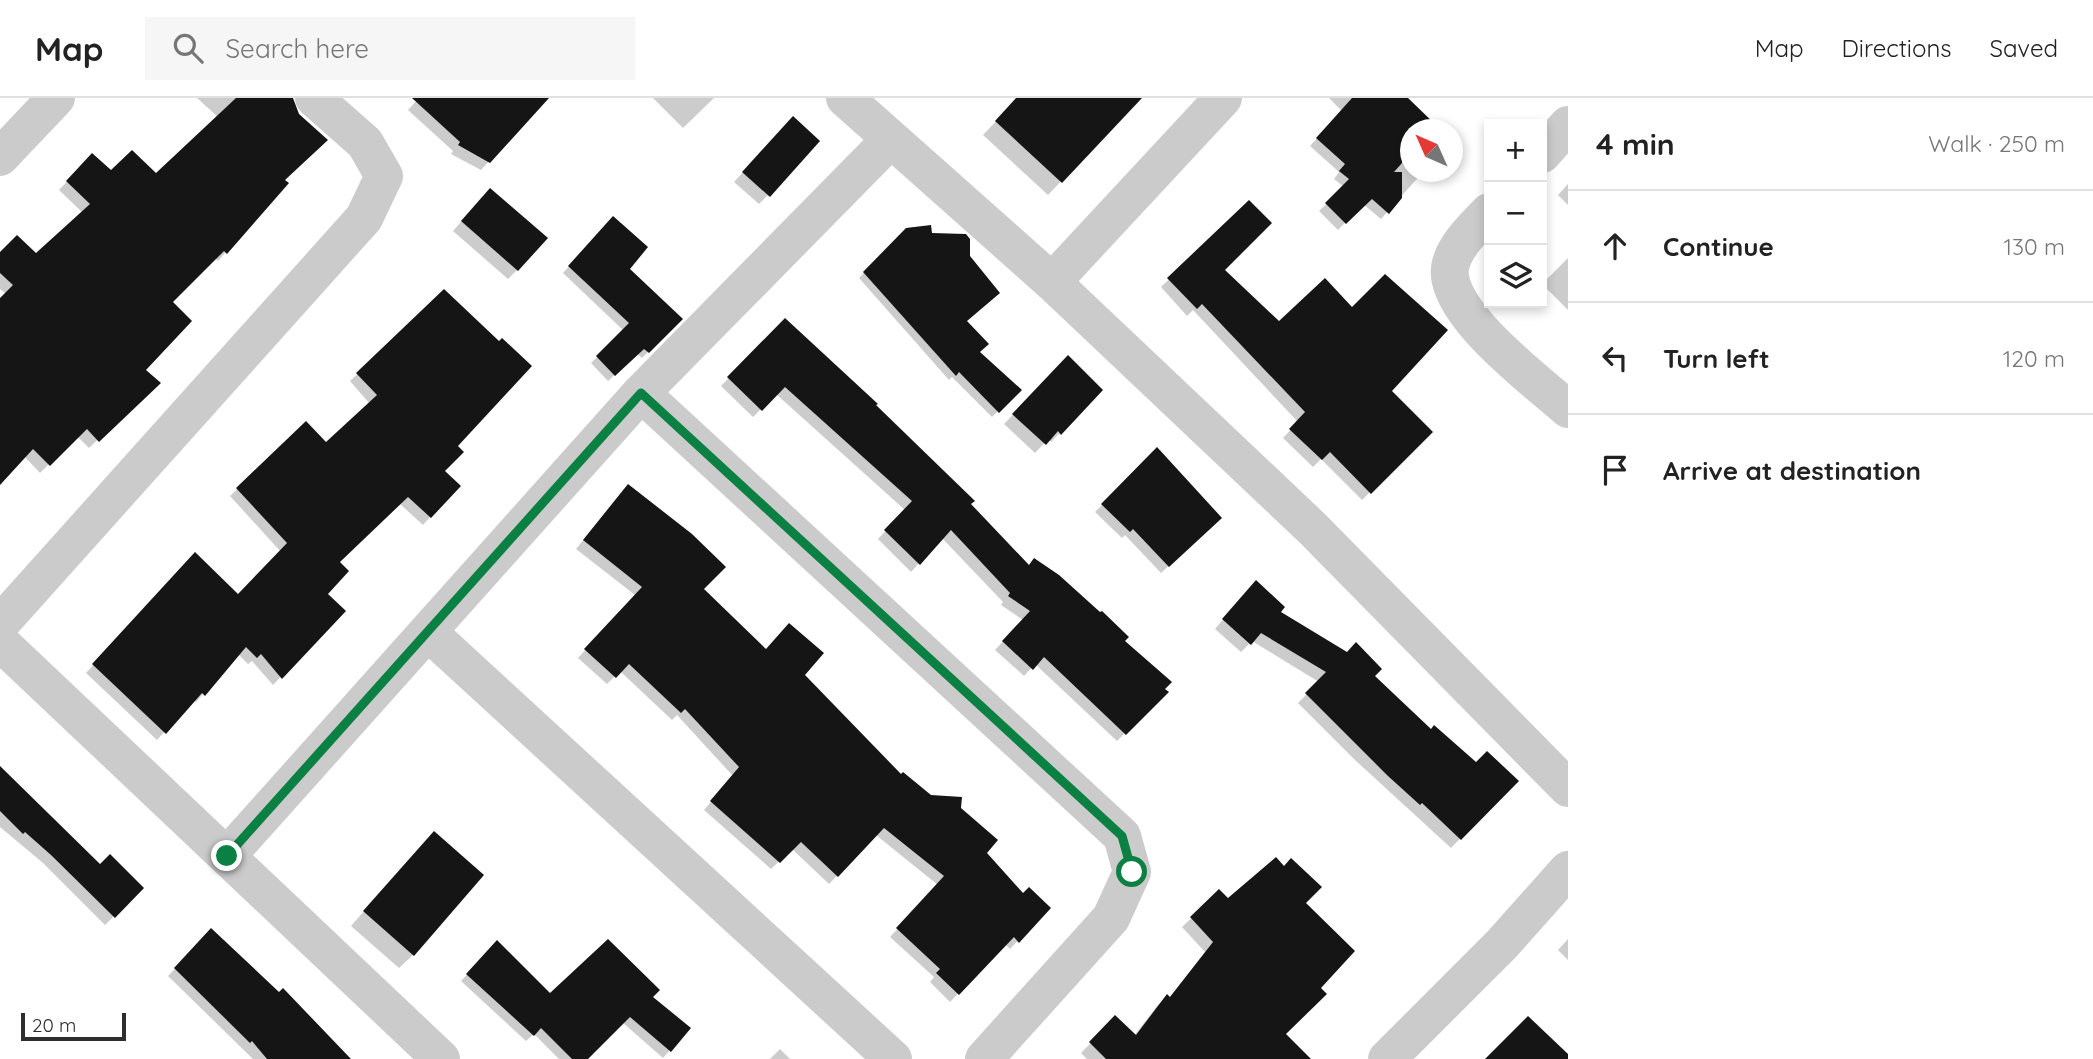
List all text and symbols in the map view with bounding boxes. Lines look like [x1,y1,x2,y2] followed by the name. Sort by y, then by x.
[145,17,635,80] search box
[35,28,103,69] text: Map
[169,29,207,67] icon: search
[225,32,369,65] text: Search here
[1755,33,1804,63] text: Map
[1842,33,1952,63] text: Directions
[1990,33,2058,63] text: Saved
[1400,119,1463,182] north arrow
[1484,119,1547,308] map controls
[1484,119,1547,182] button: +
[1596,125,1675,163] text: 4 min
[1928,129,2065,158] text: Walk · 250 m
[1484,182,1547,245] button: −
[1596,227,1634,265] icon: ahead
[1663,230,1774,263] text: Continue
[2003,232,2065,261] text: 130 m
[1484,245,1547,308] button: layers
[1596,339,1634,377] icon: left
[1663,342,1770,375] text: Turn left
[2003,344,2065,373] text: 120 m
[1596,451,1634,489] icon: arrive
[1663,454,1921,487] text: Arrive at destination
[211,840,242,871] route end
[1116,856,1147,887] route start
[21,1010,126,1042] scale bar
[32,1013,76,1037] text: 20 m

